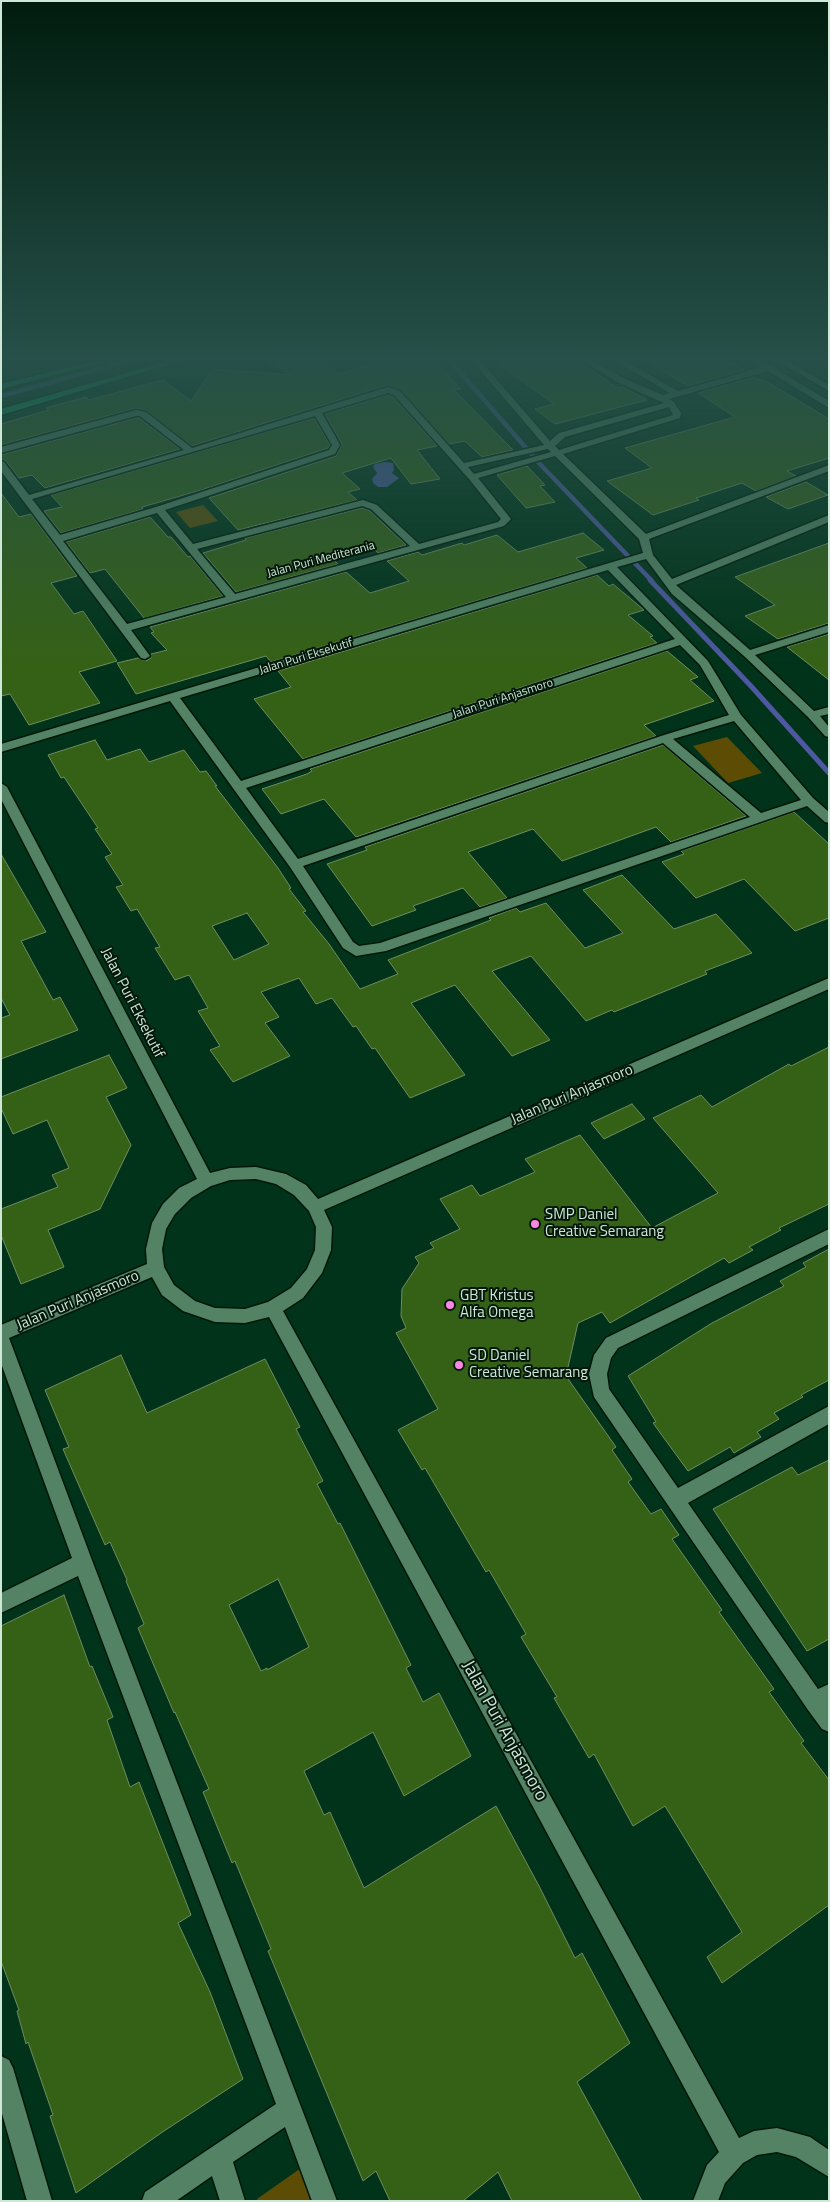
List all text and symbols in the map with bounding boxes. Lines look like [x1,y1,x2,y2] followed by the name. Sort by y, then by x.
[266,539,376,581] street label: Jalan Puri Mediterania
[257,636,355,678] street label: Jalan Puri Eksekutif
[451,676,555,722] street label: Jalan Puri Anjasmoro
[96,945,168,1061] street label: Jalan Puri Eksekutif
[508,1061,636,1129] street label: Jalan Puri Anjasmoro
[545,1206,664,1241] place label: SMP Daniel Creative Semarang
[529,1218,541,1230] marker: SMP Daniel Creative Semarang
[14,1267,142,1335] street label: Jalan Puri Anjasmoro
[460,1287,534,1322] place label: GBT Kristus Alfa Omega
[444,1299,456,1311] marker: GBT Kristus Alfa Omega
[469,1347,588,1382] place label: SD Daniel Creative Semarang
[453,1359,465,1371] marker: SD Daniel Creative Semarang
[456,1657,552,1805] street label: Jalan Puri Anjasmoro

